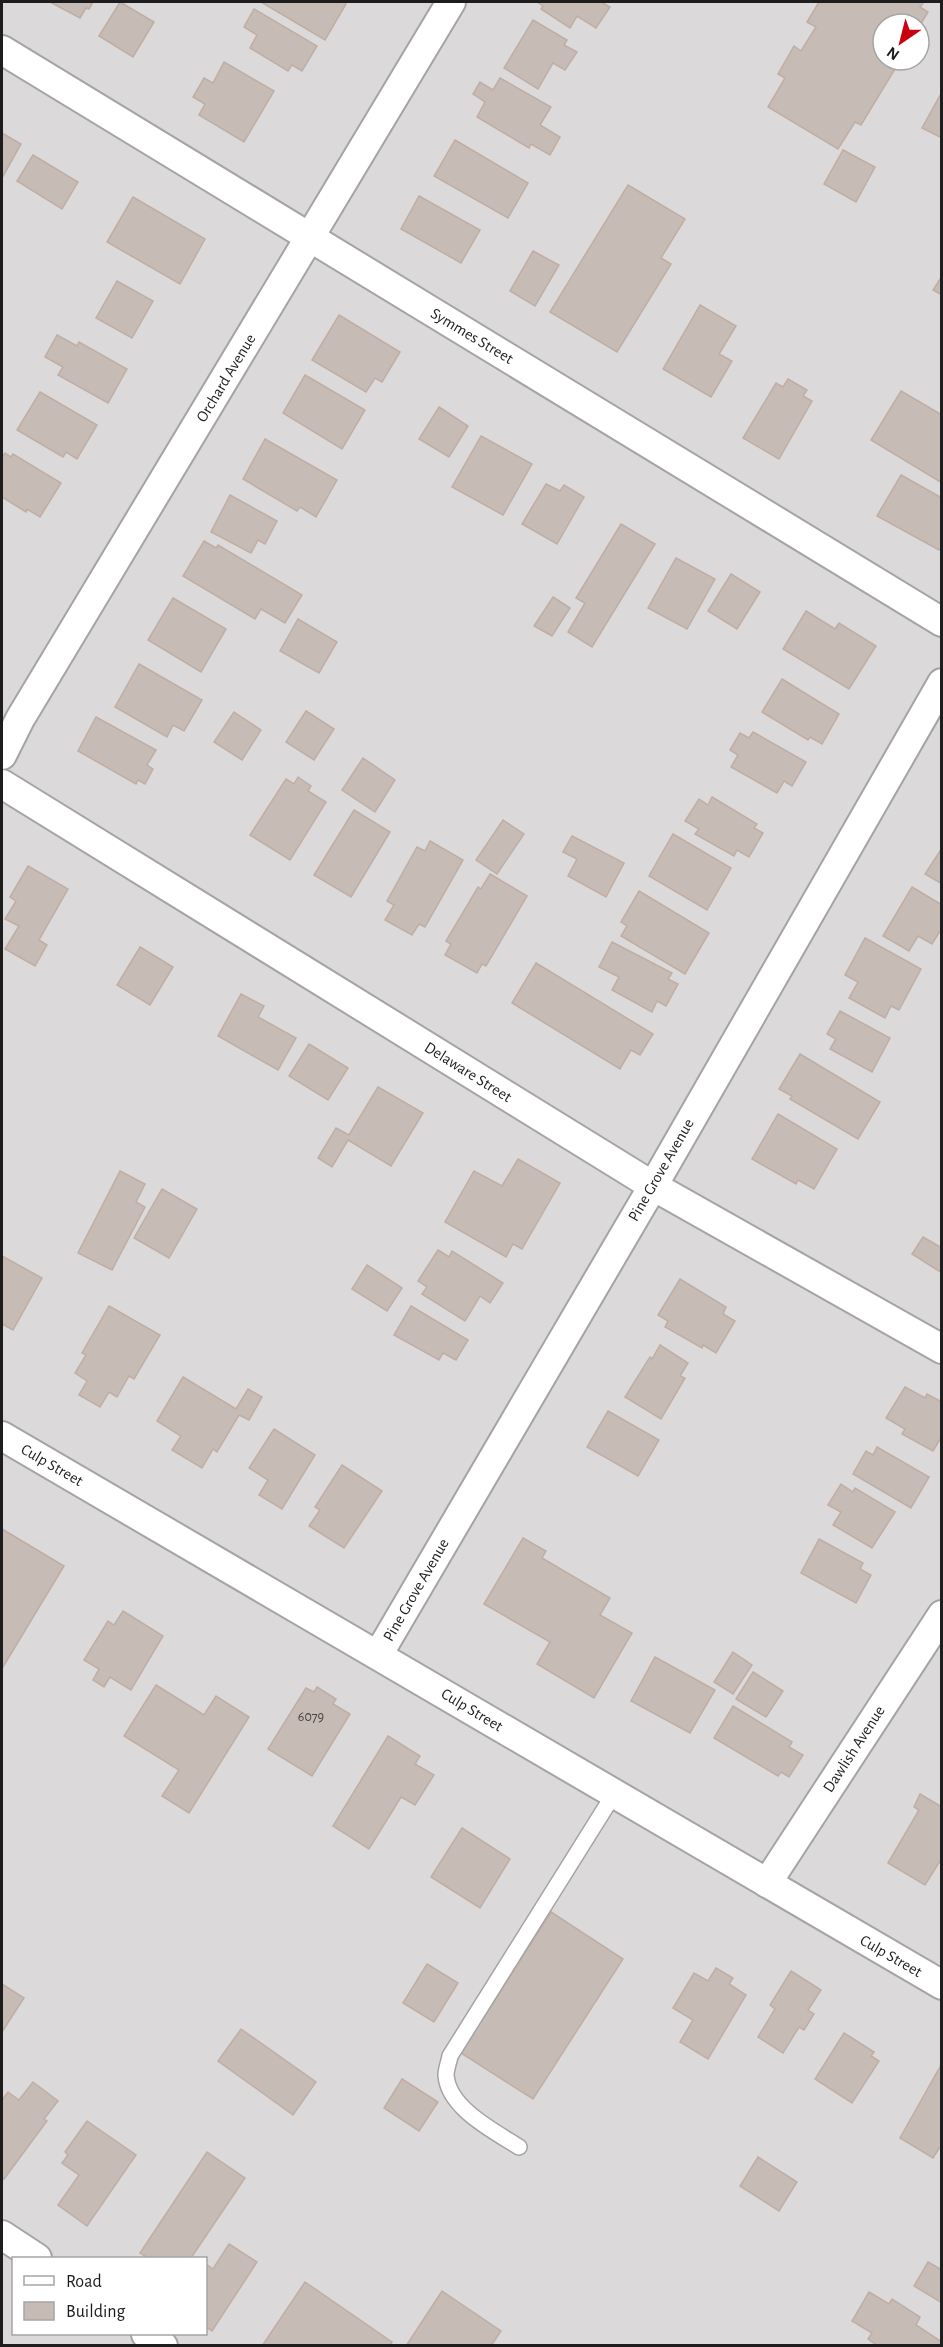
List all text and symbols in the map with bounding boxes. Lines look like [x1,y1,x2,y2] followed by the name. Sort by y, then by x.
[871,12,931,72] north arrow
[884,44,902,63] text: N
[427,305,516,368] street label: Symmes Street
[193,331,259,425] street label: Orchard Avenue
[422,1039,514,1105] street label: Delaware Street
[625,1116,697,1224] street label: Pine Grove Avenue
[18,1441,86,1489] street label: Culp Street
[380,1536,452,1644] street label: Pine Grove Avenue
[438,1685,506,1735] street label: Culp Street
[820,1703,888,1795] street label: Dawlish Avenue
[298,1710,324,1724] house number: 6079
[857,1932,925,1980] street label: Culp Street
[12,2257,207,2335] legend
[66,2273,102,2291] text: Road
[66,2303,126,2321] text: Building

